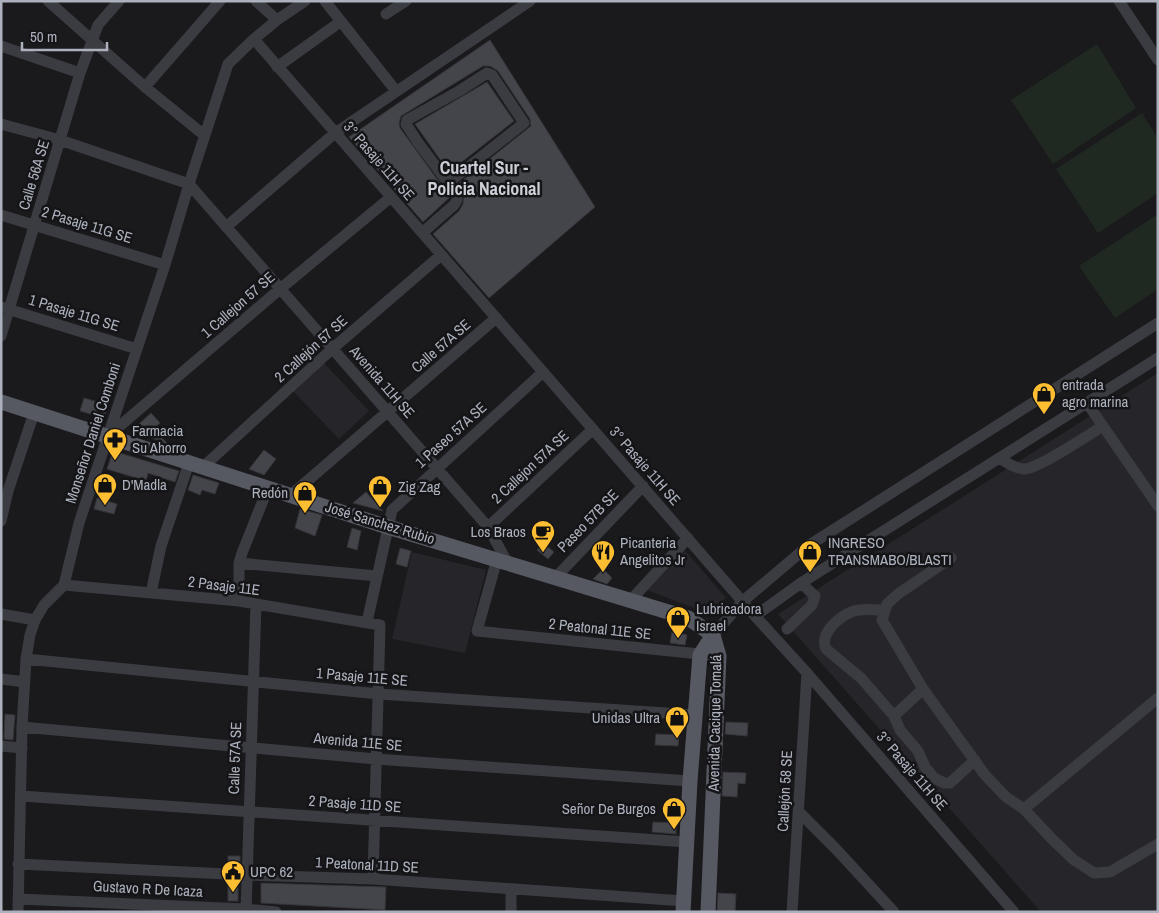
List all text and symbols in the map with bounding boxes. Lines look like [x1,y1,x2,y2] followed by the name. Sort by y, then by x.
[22,20,108,52] scale bar
[30,26,57,47] text: 50 m
[339,117,420,205] street label: 3° Pasaje 11H SE
[13,137,54,213] street label: Calle 56A SE
[427,155,541,201] district label: Cuartel Sur - Policia Nacional
[39,201,135,248] street label: 2 Pasaje 11G SE
[196,267,279,343] street label: 1 Callejon 57 SE
[26,289,122,336] street label: 1 Pasaje 11G SE
[270,310,352,387] street label: 2 Callejón 57 SE
[406,314,475,377] street label: Calle 57A SE
[344,340,420,422] street label: Avenida 11H SE
[60,360,125,506] street label: Monseñor Daniel Comboni
[1062,374,1128,412] place label: entrada agro marina
[1031,381,1057,415] shop icon: entrada agro marina
[410,397,491,472] street label: 1 Paseo 57A SE
[132,420,187,458] place label: Farmacia Su Ahorro
[605,422,686,510] street label: 3° Pasaje 11H SE
[486,425,573,508] street label: 2 Callejon 57A SE
[102,427,128,461] pharmacy icon: Farmacia Su Ahorro
[92,472,118,506] shop icon: D'Madla
[122,474,167,495] place label: D'Madla
[367,474,393,508] shop icon: Zig Zag
[398,476,441,497] place label: Zig Zag
[292,480,318,514] shop icon: Redón
[252,482,288,503] place label: Redón
[552,485,623,557] street label: Paseo 57B SE
[323,496,438,549] street label: José Sanchez Rubio
[530,519,556,553] cafe icon: Los Braos
[471,521,526,542] place label: Los Braos
[619,532,685,570] place label: Picanteria Angelitos Jr
[828,532,952,570] place label: INGRESO TRANSMABO/BLASTI
[590,539,616,573] restaurant icon: Picanteria Angelitos Jr
[797,539,823,573] shop icon: INGRESO TRANSMABO/BLASTI
[187,571,261,600] street label: 2 Pasaje 11E
[696,598,762,636] place label: Lubricadora Israel
[665,605,691,639] shop icon: Lubricadora Israel
[548,613,652,644] street label: 2 Peatonal 11E SE
[703,654,726,793] street label: Avenida Cacique Tomalá
[315,662,409,691] street label: 1 Pasaje 11E SE
[664,705,690,739] shop icon: Unidas Ultra
[592,707,660,728] place label: Unidas Ultra
[223,721,246,795] street label: Calle 57A SE
[312,727,403,756] street label: Avenida 11E SE
[872,727,953,815] street label: 3° Pasaje 11H SE
[772,750,797,832] street label: Callejón 58 SE
[308,790,402,817] street label: 2 Pasaje 11D SE
[661,796,687,830] shop icon: Señor De Burgos
[562,798,656,819] place label: Señor De Burgos
[315,851,419,878] street label: 1 Peatonal 11D SE
[220,859,246,893] public building icon: UPC 62
[250,861,293,882] place label: UPC 62
[93,875,204,902] street label: Gustavo R De Icaza

